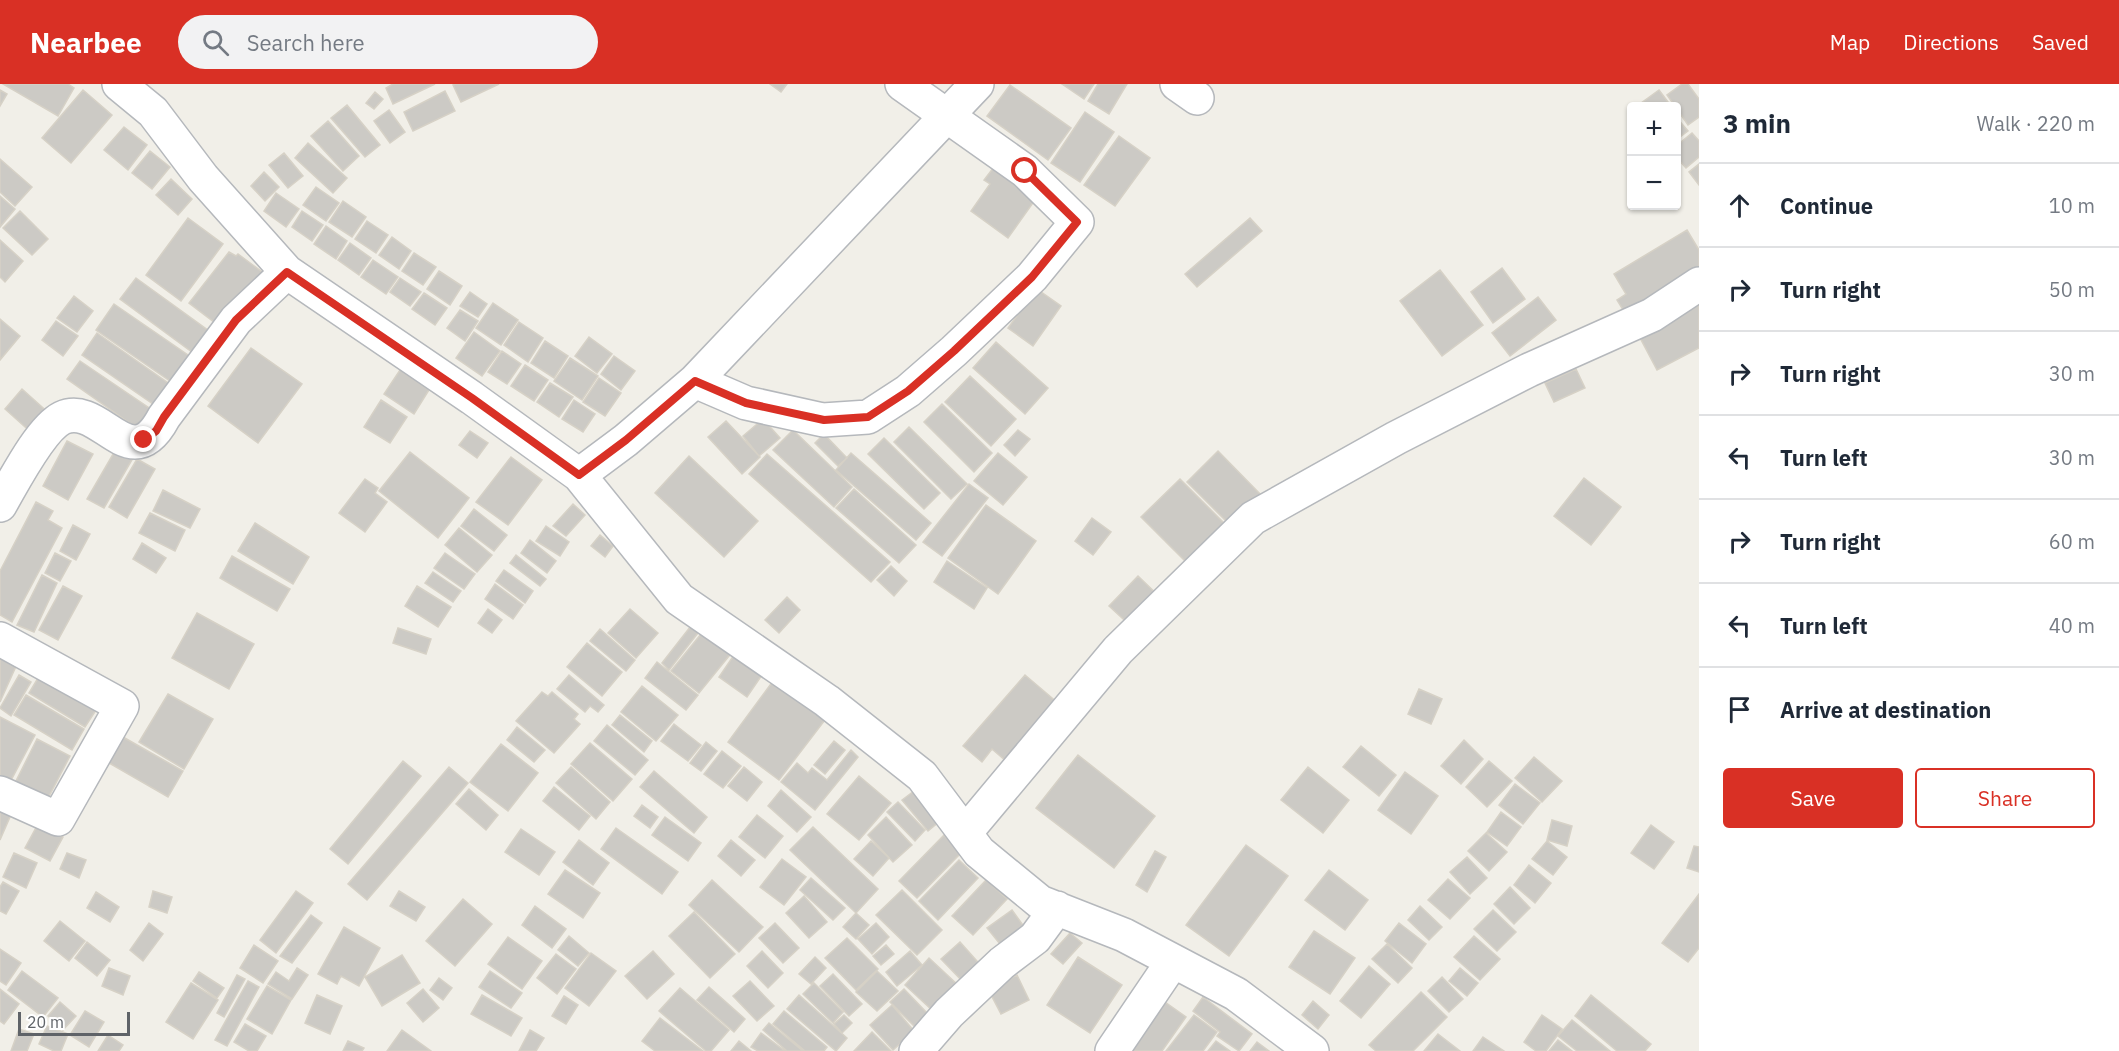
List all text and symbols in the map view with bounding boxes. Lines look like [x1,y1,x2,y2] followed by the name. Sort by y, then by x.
[178,15,598,69] search box
[30,24,142,61] text: Nearbee
[199,26,232,59] icon: search
[247,28,365,57] text: Search here
[1830,28,1870,56] text: Map
[1903,28,1999,56] text: Directions
[2032,28,2089,56] text: Saved
[1627,102,1681,210] map controls
[1627,102,1681,156] button: +
[1723,106,1791,140] text: 3 min
[1977,110,2095,137] text: Walk · 220 m
[1627,156,1681,210] button: −
[1011,157,1037,183] route start
[1723,189,1756,222] icon: ahead
[1780,191,1873,220] text: Continue
[2049,192,2095,219] text: 10 m
[1723,273,1756,306] icon: right
[1780,275,1881,304] text: Turn right
[2049,276,2095,303] text: 50 m
[1723,357,1756,390] icon: right
[1780,359,1881,388] text: Turn right
[2049,360,2095,387] text: 30 m
[130,426,156,452] route end
[1723,441,1756,474] icon: left
[1780,443,1868,472] text: Turn left
[2049,444,2095,471] text: 30 m
[1723,525,1756,558] icon: right
[1780,527,1881,556] text: Turn right
[2049,528,2095,555] text: 60 m
[1723,609,1756,642] icon: left
[1780,611,1868,640] text: Turn left
[2049,612,2095,639] text: 40 m
[1723,693,1756,726] icon: arrive
[1780,695,1991,724] text: Arrive at destination
[1723,768,1903,828] button: Save
[1915,768,2095,828] button: Share
[18,1009,130,1036] scale bar
[27,1012,64,1032] text: 20 m

